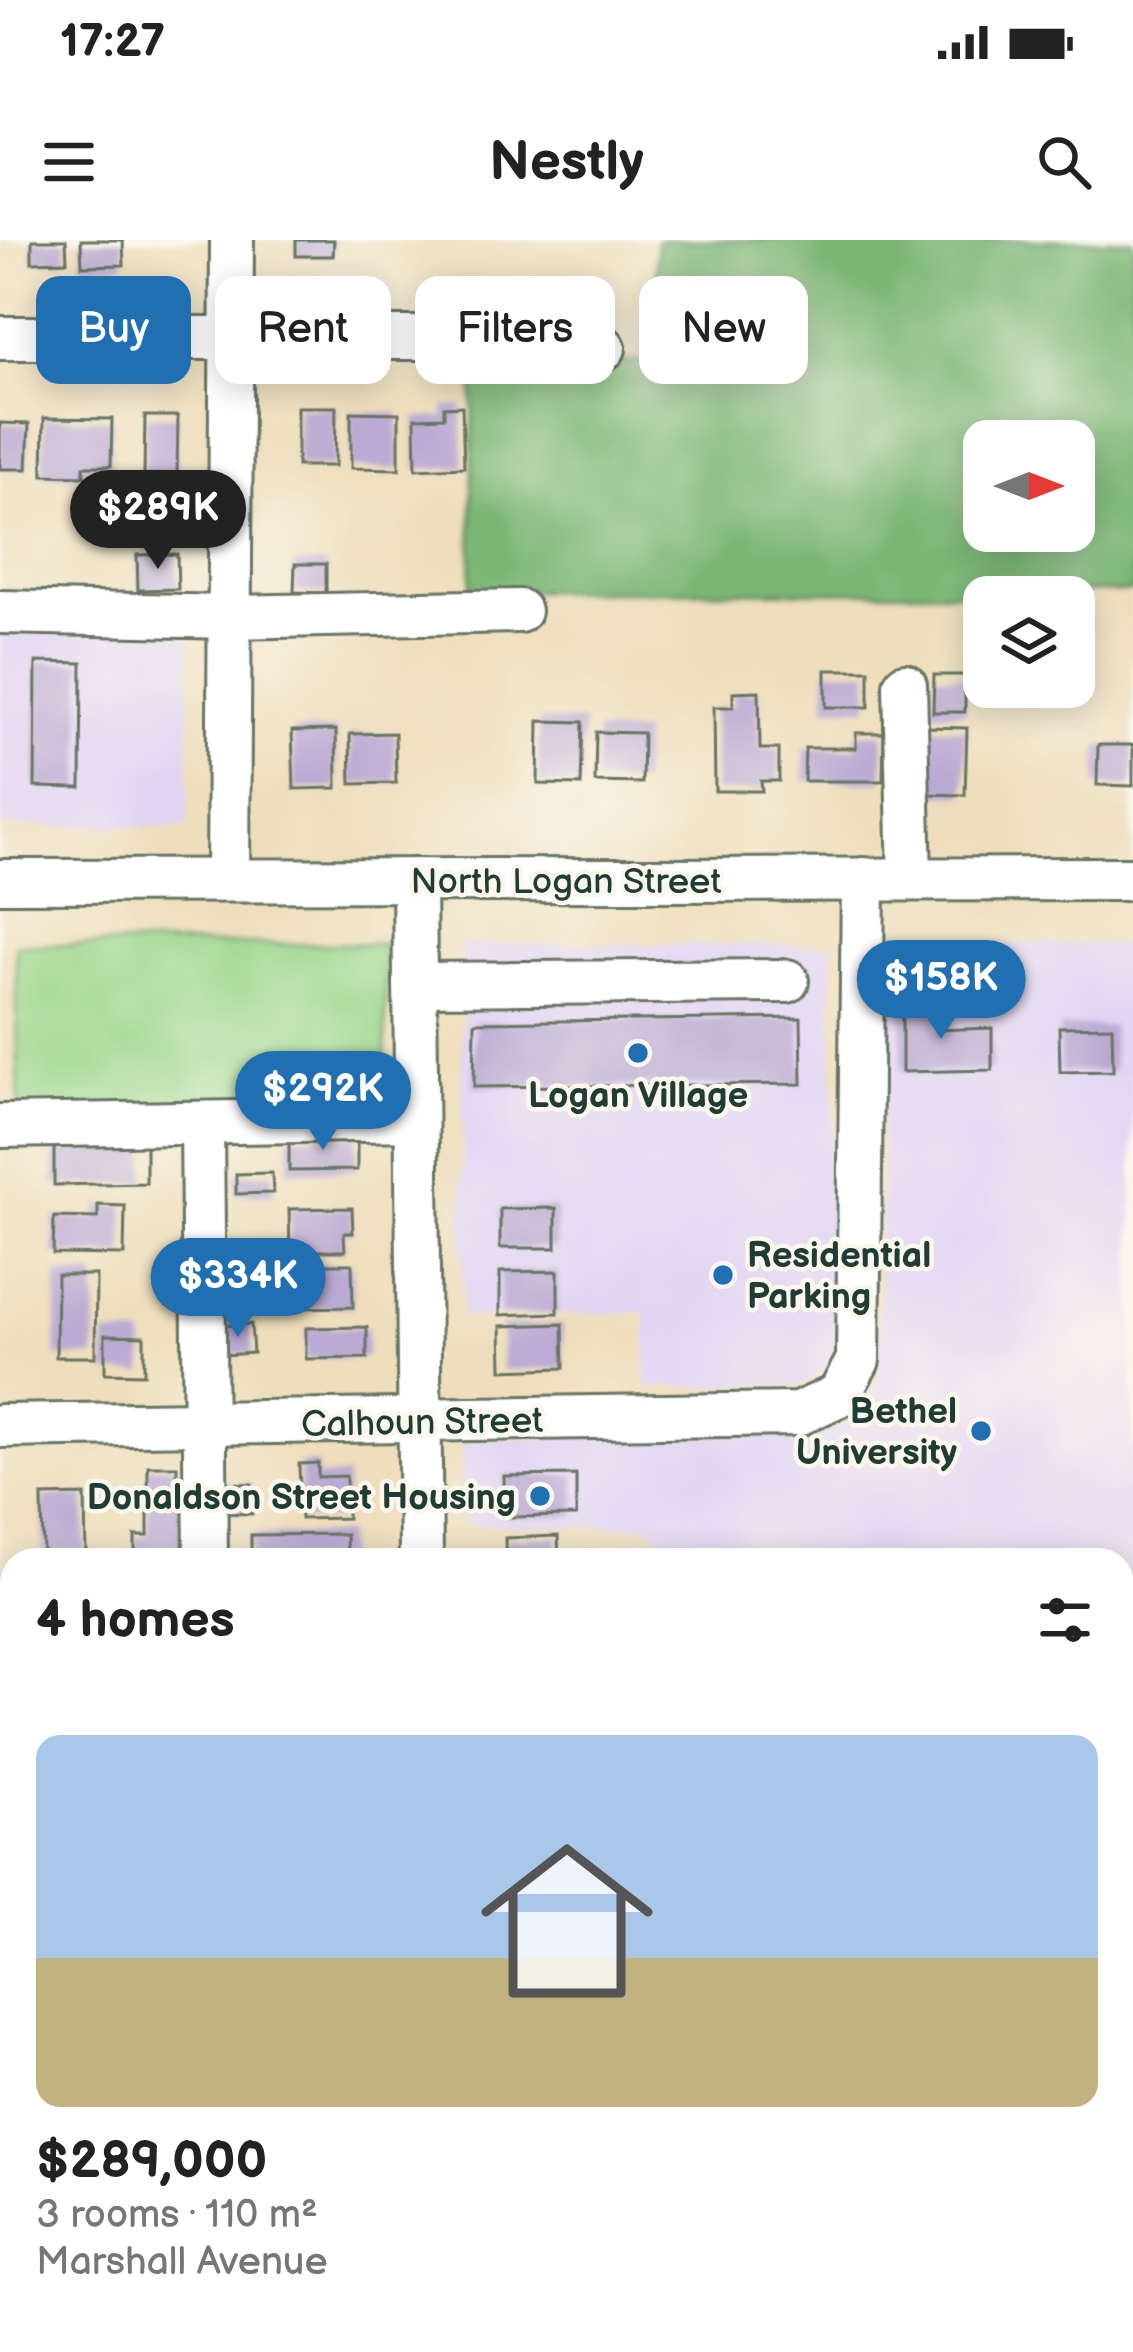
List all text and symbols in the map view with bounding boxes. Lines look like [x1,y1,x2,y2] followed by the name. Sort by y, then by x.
[60,15,165,70] text: 17:27
[36,129,102,195] icon: menu
[1031,129,1097,195] icon: search
[489,130,644,195] text: Nestly
[36,276,191,384] chip: Buy
[215,276,391,384] chip: Rent
[415,276,615,384] chip: Filters
[639,276,808,384] chip: New
[963,420,1095,552] north arrow
[963,420,1095,708] map controls
[74,470,242,572] pin: $289K
[97,485,219,532] text: $289K
[963,576,1095,708] button: layers
[410,861,722,904] street label: North Logan Street
[857,940,1025,1042] pin: $158K
[884,955,998,1002] text: $158K
[625,1040,651,1066] marker: Logan Village
[239,1051,407,1153] pin: $292K
[262,1066,384,1113] text: $292K
[528,1075,748,1118] place label: Logan Village
[747,1235,931,1319] place label: Residential Parking
[154,1238,322,1340] pin: $334K
[178,1253,298,1300] text: $334K
[710,1262,736,1288] marker: Residential Parking
[796,1391,957,1475] place label: Bethel University
[301,1400,544,1447] street label: Calhoun Street
[968,1418,994,1444] marker: Bethel University
[87,1477,516,1520] place label: Donaldson Street Housing
[527,1483,553,1509] marker: Donaldson Street Housing
[1032,1587,1098,1653] icon: filters
[36,1590,235,1651] text: 4 homes
[459,1813,675,2029] icon: home
[36,2131,267,2192] text: $289,000
[36,2192,318,2239] text: 3 rooms · 110 m²
[36,2239,328,2286] text: Marshall Avenue

